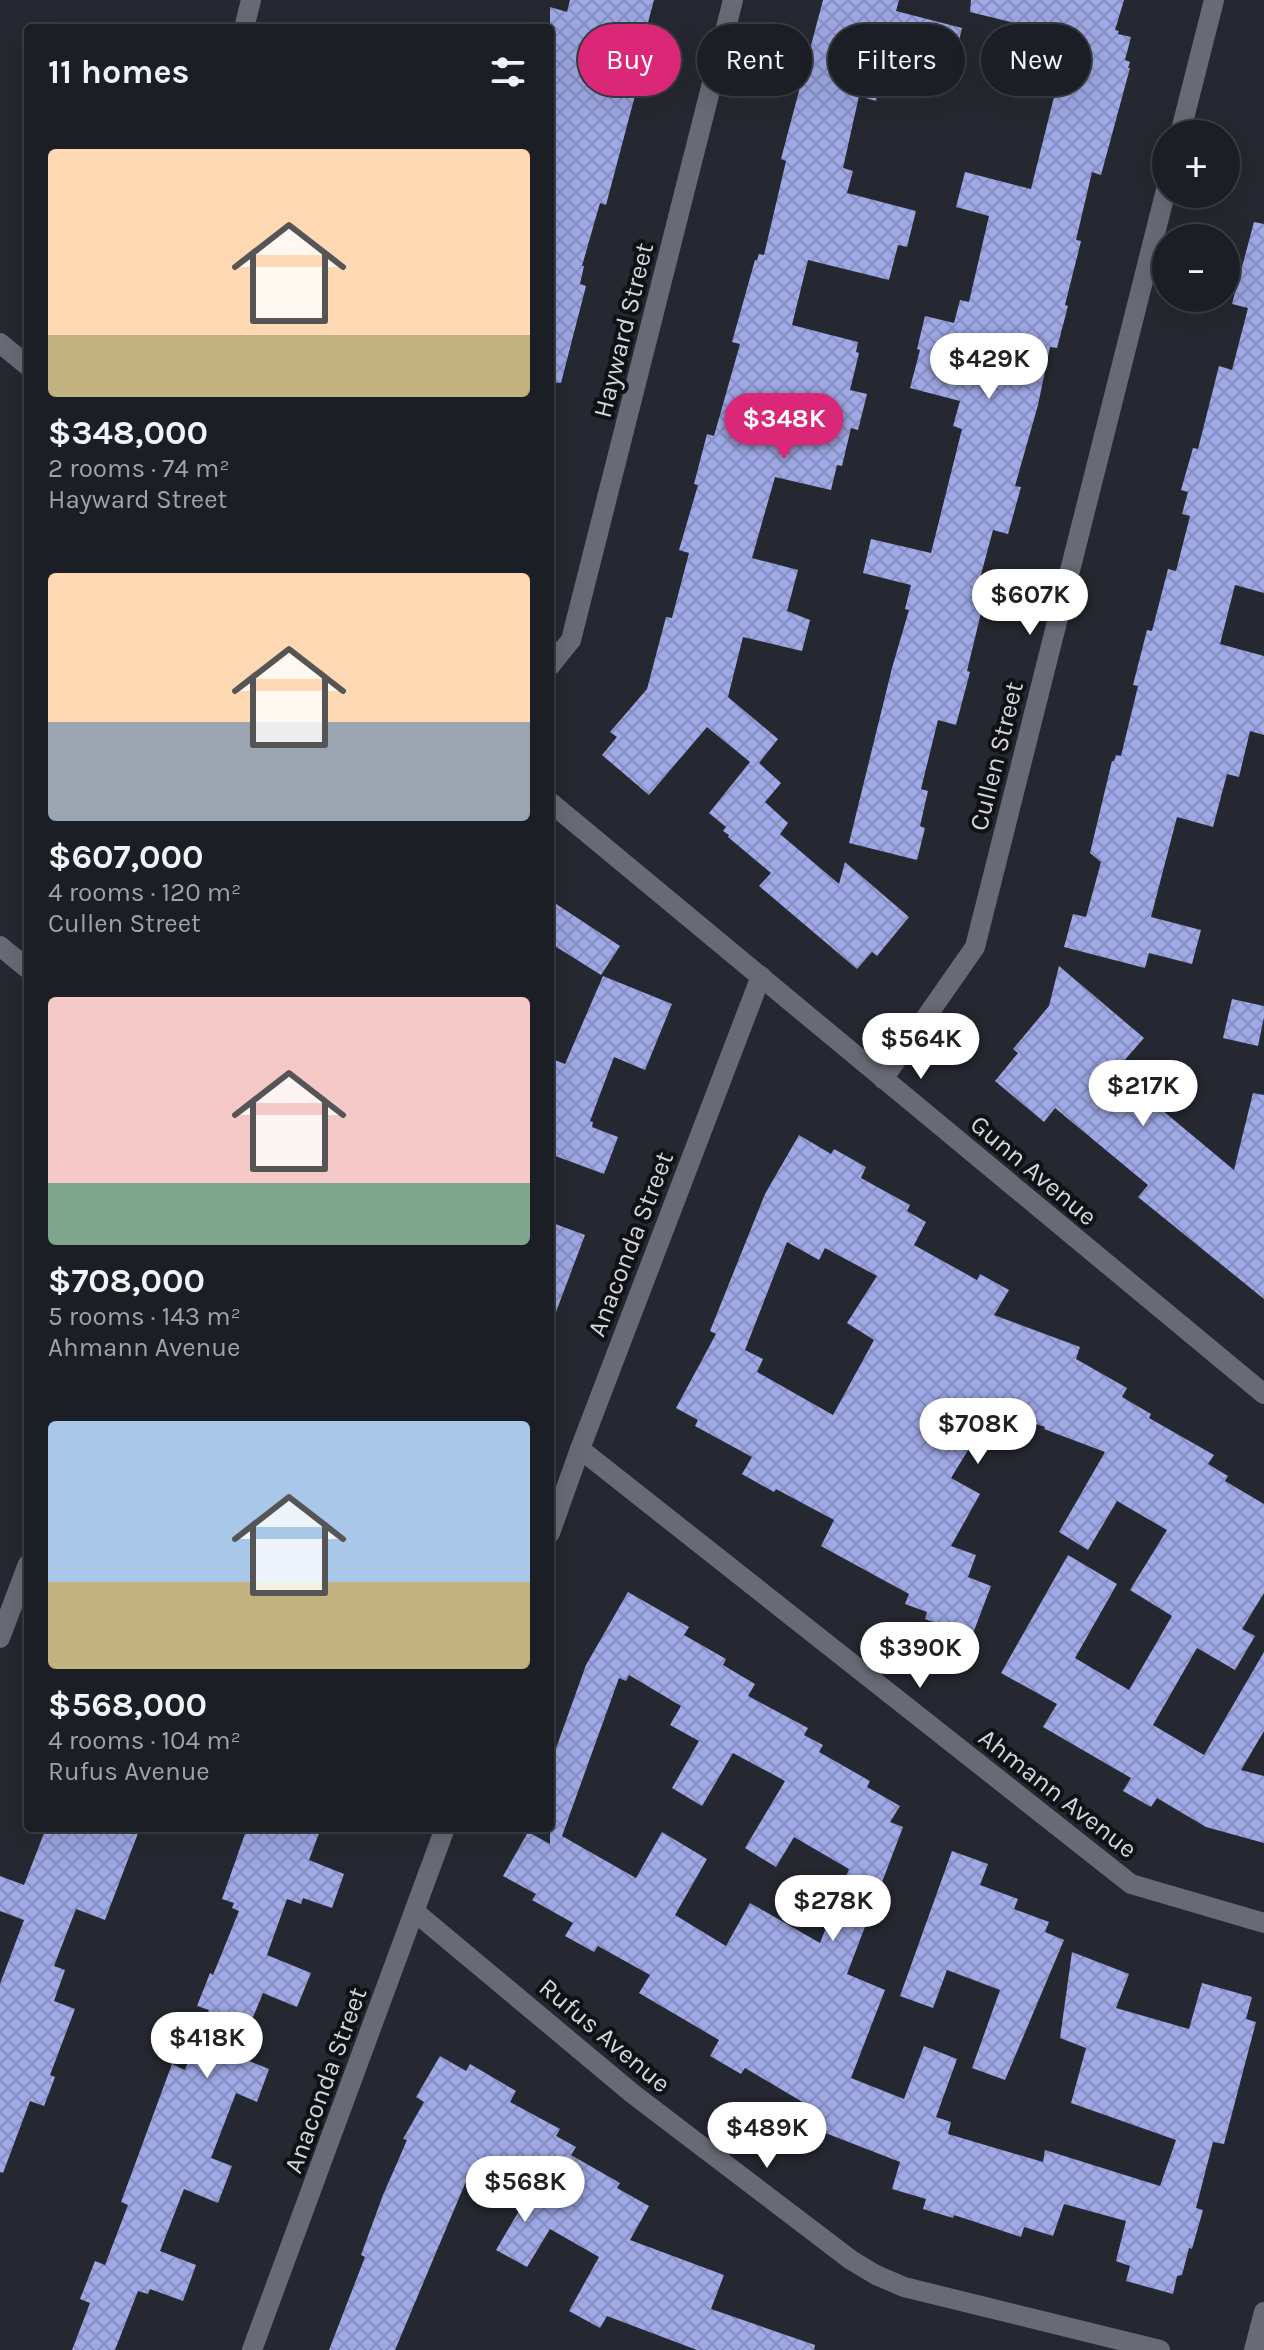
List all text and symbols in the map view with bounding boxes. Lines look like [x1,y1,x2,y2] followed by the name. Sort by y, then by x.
[578,24,681,96] chip: Buy
[697,24,812,96] chip: Rent
[828,24,965,96] chip: Filters
[981,24,1091,96] chip: New
[486,50,530,94] icon: filters
[48,52,190,92] text: 11 homes
[1152,120,1240,312] map controls
[1152,120,1240,208] button: +
[217,201,361,345] icon: home
[1152,224,1240,312] button: −
[587,239,660,421] street label: Hayward Street
[933,333,1045,401] pin: $429K
[948,343,1030,374] text: $429K
[728,393,840,461] pin: $348K
[742,403,826,434] text: $348K
[48,413,208,453] text: $348,000
[48,453,230,484] text: 2 rooms · 74 m²
[48,484,227,515] text: Hayward Street
[974,569,1086,637] pin: $607K
[990,579,1070,610] text: $607K
[217,625,361,769] icon: home
[963,678,1030,834] street label: Cullen Street
[48,837,204,877] text: $607,000
[48,877,242,908] text: 4 rooms · 120 m²
[48,908,201,939] text: Cullen Street
[865,1013,977,1081] pin: $564K
[880,1023,962,1054] text: $564K
[217,1049,361,1193] icon: home
[1087,1060,1199,1128] pin: $217K
[1107,1070,1179,1101] text: $217K
[964,1108,1103,1232] street label: Gunn Avenue
[581,1147,680,1341] street label: Anaconda Street
[48,1261,205,1301] text: $708,000
[48,1301,241,1332] text: 5 rooms · 143 m²
[48,1332,240,1363] text: Ahmann Avenue
[922,1398,1034,1466] pin: $708K
[937,1408,1019,1439] text: $708K
[217,1473,361,1617] icon: home
[864,1622,976,1690] pin: $390K
[878,1632,962,1663] text: $390K
[48,1685,207,1725] text: $568,000
[972,1722,1143,1865] street label: Ahmann Avenue
[48,1725,241,1756] text: 4 rooms · 104 m²
[48,1756,210,1787] text: Rufus Avenue
[777,1875,889,1943] pin: $278K
[793,1885,873,1916] text: $278K
[533,1972,677,2099] street label: Rufus Avenue
[277,1983,374,2177] street label: Anaconda Street
[151,2012,263,2080] pin: $418K
[169,2022,245,2053] text: $418K
[711,2102,823,2170] pin: $489K
[725,2112,809,2143] text: $489K
[469,2156,581,2224] pin: $568K
[484,2166,566,2197] text: $568K

